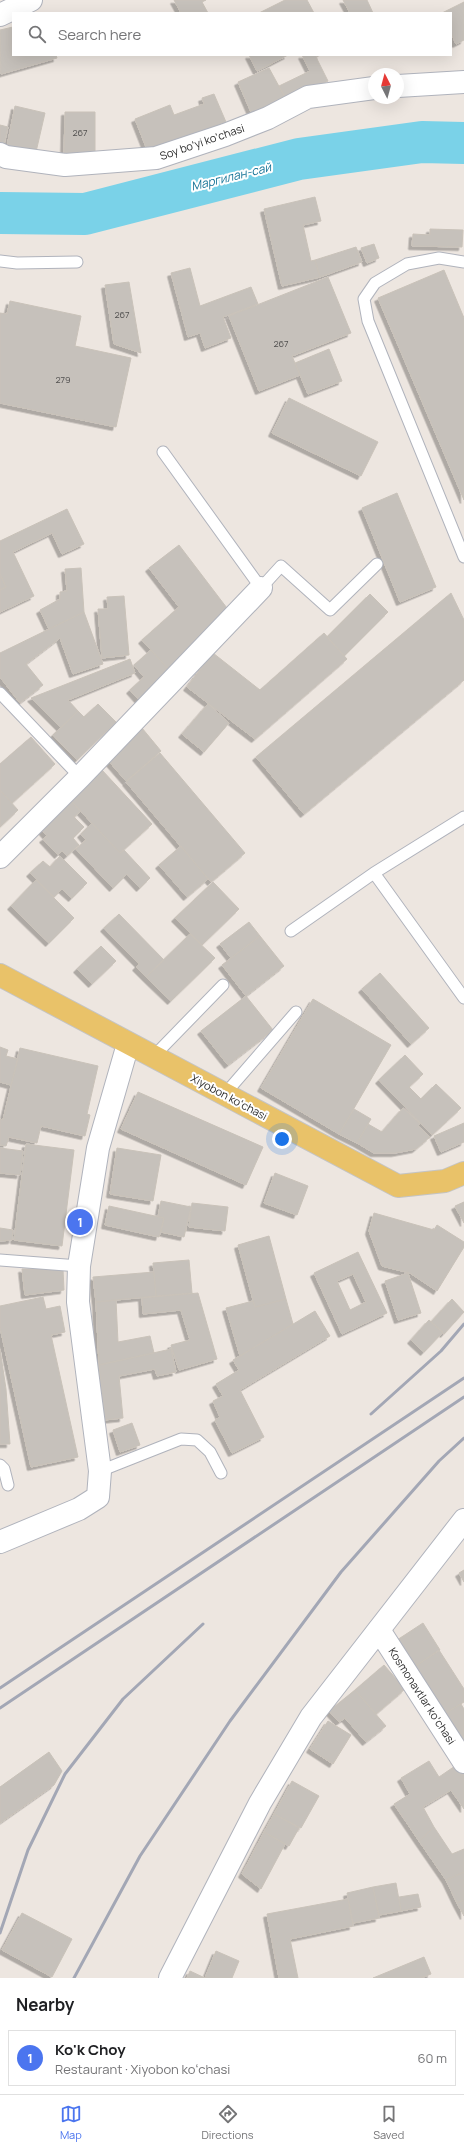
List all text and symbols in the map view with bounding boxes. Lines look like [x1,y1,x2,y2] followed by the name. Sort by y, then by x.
[12,12,452,56] search box
[26,23,48,45] icon: search
[58,24,141,45] text: Search here
[368,68,404,104] north arrow
[158,120,246,163] street label: Soy boʻyi koʻchasi
[72,126,88,139] house number: 267
[189,158,274,195] water label: Маргилан-сай
[114,308,130,321] house number: 267
[273,337,289,350] house number: 267
[55,373,71,386] house number: 279
[188,1070,270,1123] street label: Xiyobon koʻchasi
[272,1129,292,1149] your location
[67,1207,93,1237] pin: 1
[385,1644,459,1747] street label: Kosmonavtlar koʻchasi
[16,1993,74,2016] text: Nearby
[55,2039,126,2060] text: Ko'k Choy
[27,2049,33,2067] text: 1
[417,2049,447,2067] text: 60 m
[55,2060,230,2078] text: Restaurant · Xiyobon koʻchasi
[60,2103,82,2142] tab: Map
[201,2103,254,2142] tab: Directions
[373,2103,404,2142] tab: Saved

